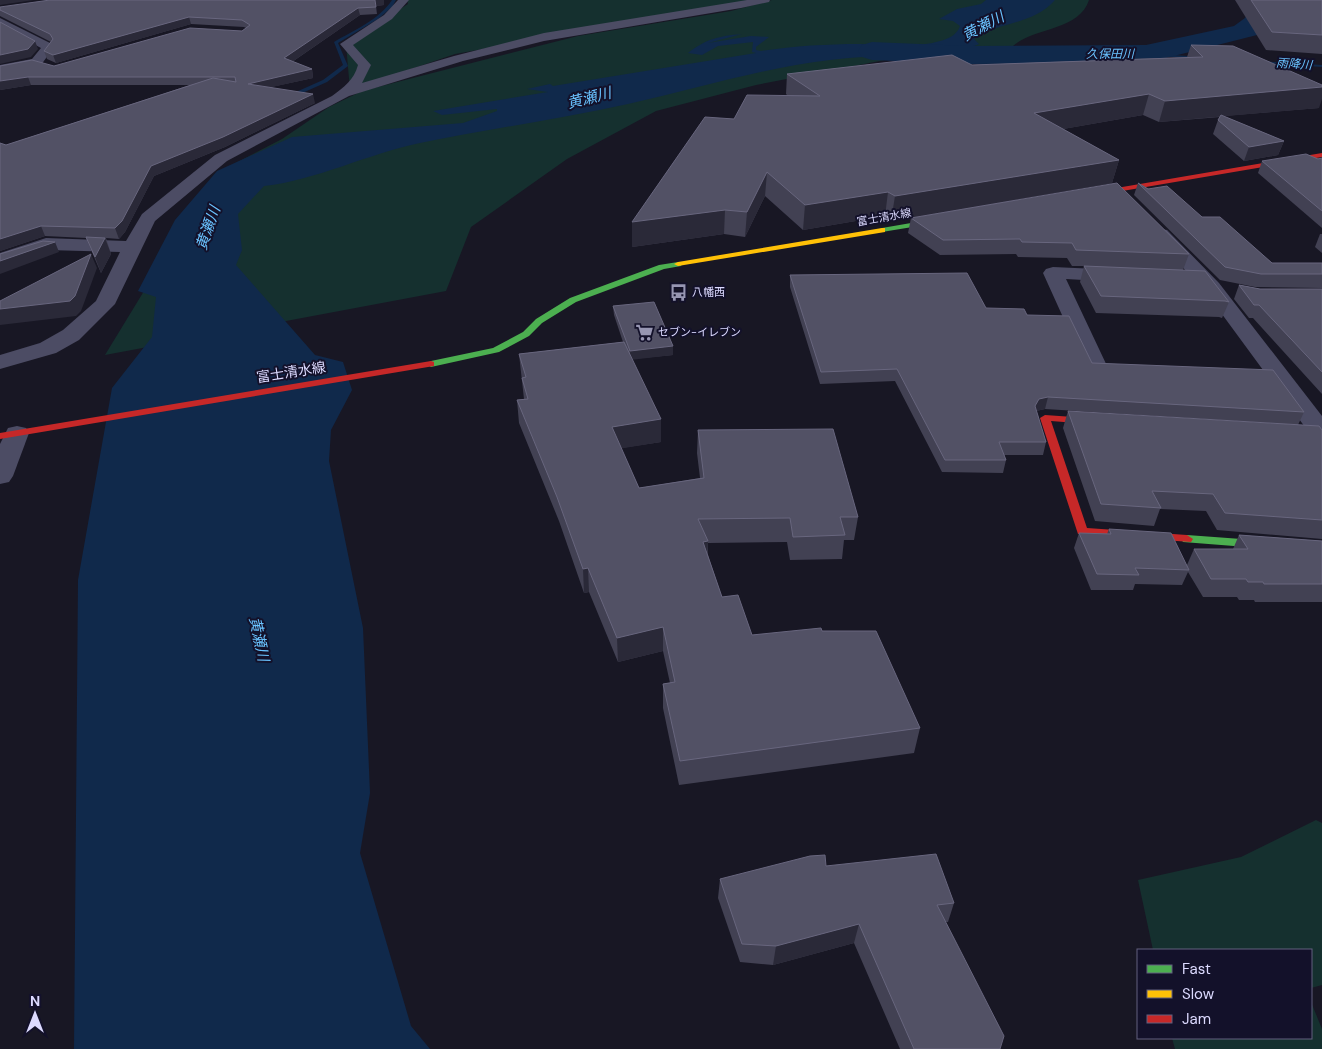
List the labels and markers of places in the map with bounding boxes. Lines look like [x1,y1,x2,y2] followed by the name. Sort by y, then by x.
[668,282,688,302] bus stop icon: 八幡西
[692,285,725,299] place label: 八幡西
[634,322,654,342] supermarket icon: セブン-イレブン
[658,325,741,339] place label: セブン-イレブン

